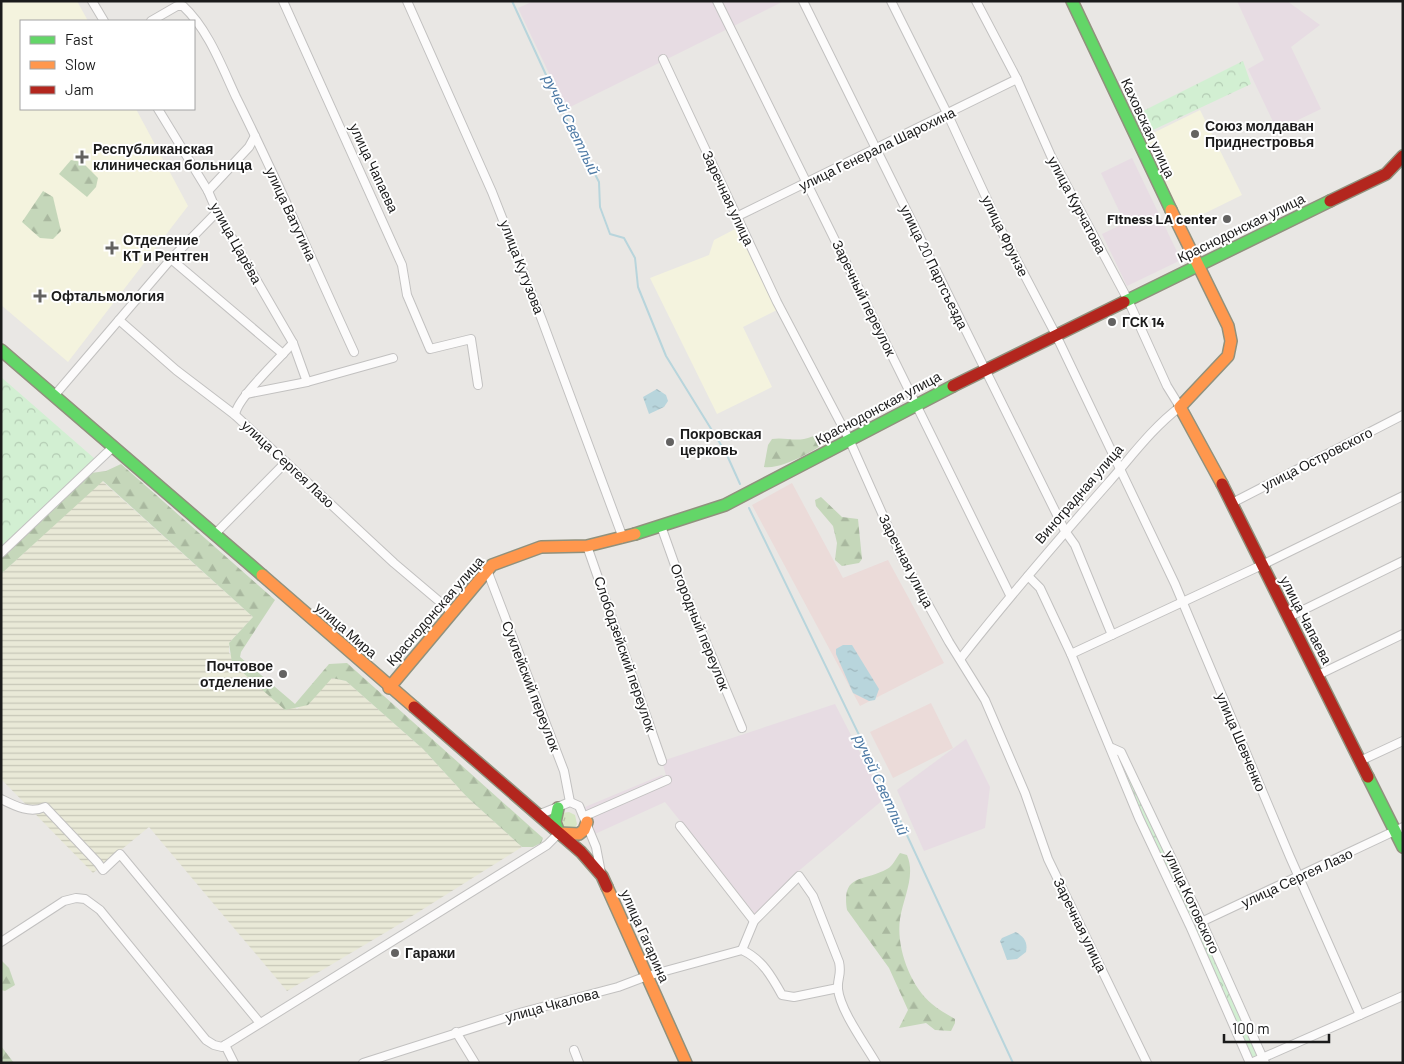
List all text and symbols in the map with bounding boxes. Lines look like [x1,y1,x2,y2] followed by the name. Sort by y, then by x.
[20,20,195,110] legend
[65,30,93,48] text: Fast
[65,55,96,73] text: Slow
[539,71,604,178] water label: ручей Светлый
[1118,75,1179,180] street label: Каховская улица
[65,80,94,98] text: Jam
[796,103,958,194] street label: улица Генерала Шарохина
[1205,117,1314,150] place label: Союз молдаван Приднестровья
[346,120,403,215] street label: улица Чапаева
[1189,128,1201,140] marker: Союз молдаван Приднестровья
[93,140,252,173] place label: Республиканская клиническая больница
[699,148,758,248] street label: Заречная улица
[75,150,89,164] marker: Республиканская клиническая больница
[1045,153,1110,256] street label: улица Курчатова
[262,164,321,264] street label: улица Ватутина
[1174,189,1307,266] street label: Краснодонская улица
[978,192,1033,279] street label: улица Фрунзе
[207,199,266,287] street label: улица Царёва
[897,202,972,332] street label: улица 20 Партсъезда
[1107,210,1218,227] place label: Fitness LA center
[1221,213,1233,225] marker: Fitness LA center
[497,217,548,316] street label: улица Кутузова
[123,231,209,264] place label: Отделение КТ и Рентген
[829,237,900,359] street label: Заречный переулок
[105,241,119,255] marker: Отделение КТ и Рентген
[51,287,164,304] place label: Офтальмология
[33,289,47,303] marker: Офтальмология
[1122,313,1165,330] place label: ГСК 14
[1106,316,1118,328] marker: ГСК 14
[812,367,944,448] street label: Краснодонская улица
[238,416,338,511] street label: улица Сергея Лазо
[1259,423,1375,494] street label: улица Островского
[680,425,762,458] place label: Покровская церковь
[664,436,676,448] marker: Покровская церковь
[1031,440,1126,547] street label: Виноградная улица
[875,511,938,611] street label: Заречная улица
[382,552,487,669] street label: Краснодонская улица
[667,561,734,693] street label: Огородный переулок
[1277,573,1336,667] street label: улица Чапаева
[591,574,660,735] street label: Слободзейский переулок
[312,598,381,661] street label: улица Мира
[499,618,565,754] street label: Суклейский переулок
[200,657,273,690] place label: Почтовое отделение
[277,668,289,680] marker: Почтовое отделение
[1213,690,1270,794] street label: улица Шевченко
[850,730,913,838] water label: ручей Светлый
[1238,844,1355,911] street label: улица Сергея Лазо
[1161,847,1224,956] street label: улица Котовского
[1050,875,1111,975] street label: Заречная улица
[617,887,674,985] street label: улица Гагарина
[405,944,455,961] place label: Гаражи
[389,947,401,959] marker: Гаражи
[503,984,601,1025] street label: улица Чкалова
[1224,1012,1329,1044] scale bar
[1232,1019,1270,1037] text: 100 m

